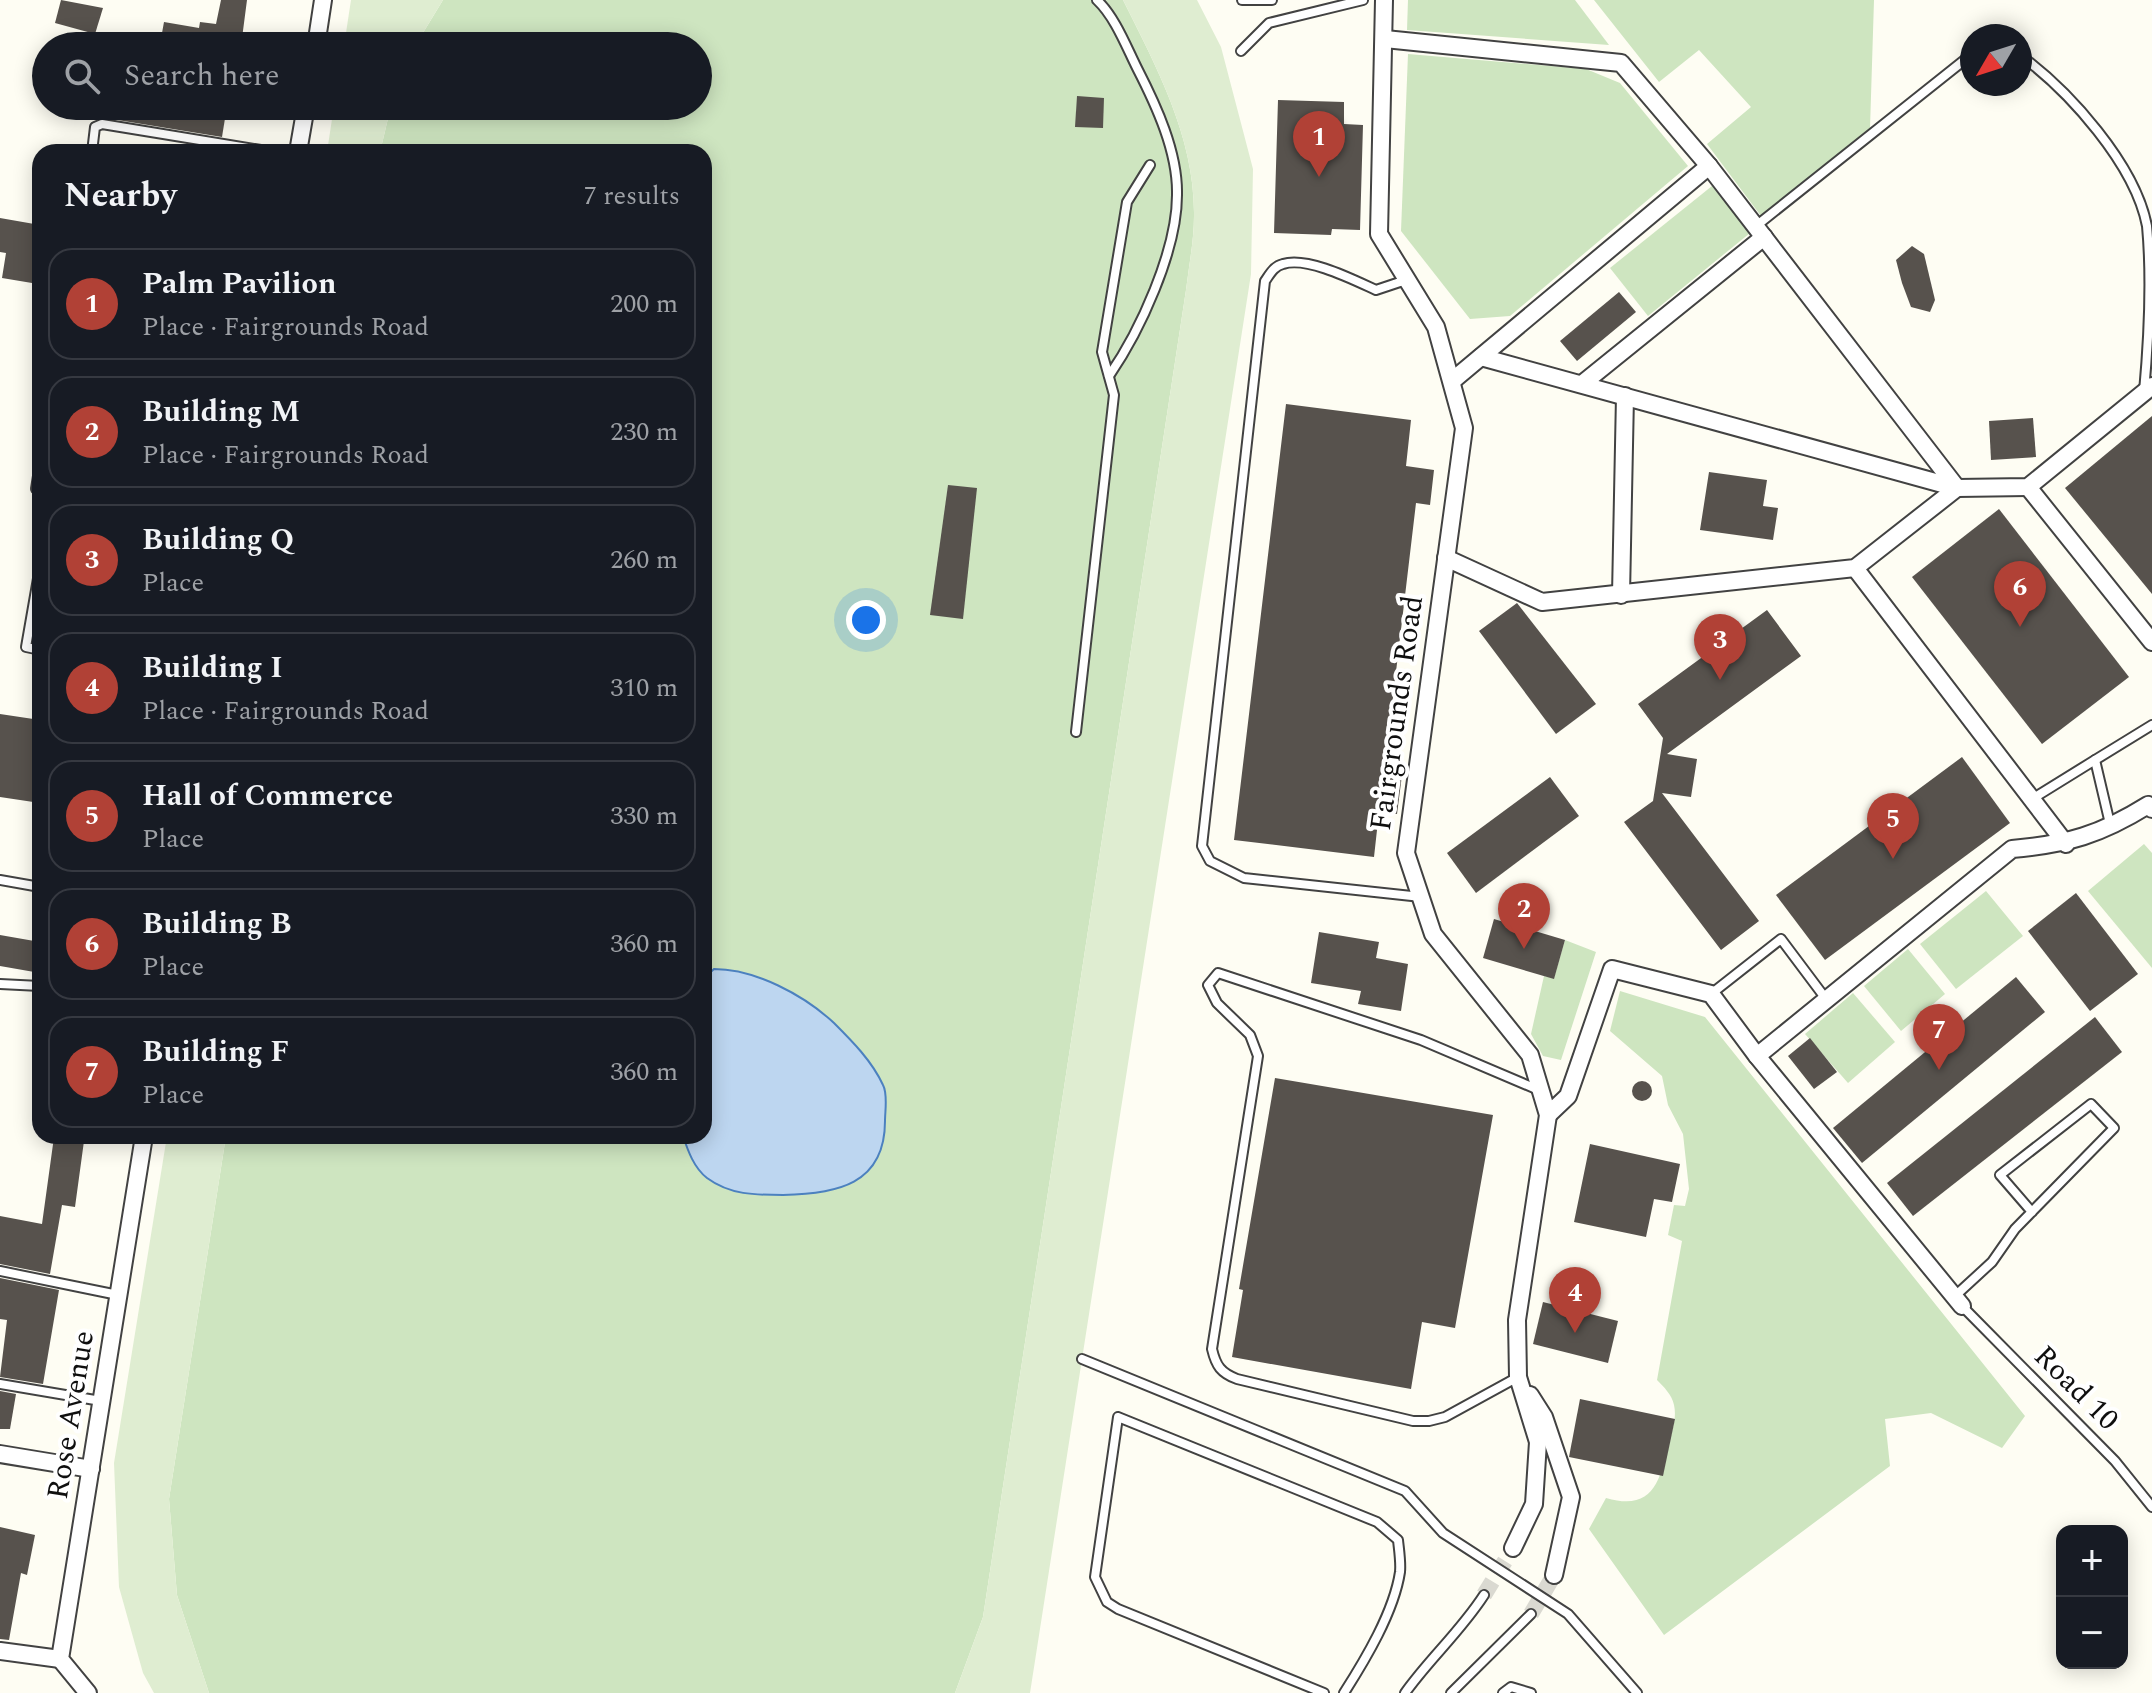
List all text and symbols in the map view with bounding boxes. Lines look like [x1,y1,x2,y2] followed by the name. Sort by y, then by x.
[1960,24,2032,96] north arrow
[32,32,712,120] search box
[124,53,280,99] text: Search here
[60,54,104,98] icon: search
[1293,111,1345,177] pin: 1
[64,170,177,222] text: Nearby
[584,176,680,216] text: 7 results
[142,261,337,307] text: Palm Pavilion
[85,284,99,324] text: 1
[610,284,678,324] text: 200 m
[142,307,429,347] text: Place · Fairgrounds Road
[142,389,300,435] text: Building M
[85,412,99,452] text: 2
[610,412,678,452] text: 230 m
[142,435,429,475] text: Place · Fairgrounds Road
[142,517,294,563] text: Building Q
[85,540,99,580] text: 3
[610,540,678,580] text: 260 m
[1994,561,2046,627] pin: 6
[142,563,204,603] text: Place
[1358,592,1436,834] street label: Fairgrounds Road
[846,600,886,640] your location
[1694,614,1746,680] pin: 3
[142,645,283,691] text: Building I
[85,668,99,708] text: 4
[610,668,678,708] text: 310 m
[142,691,429,731] text: Place · Fairgrounds Road
[142,773,393,819] text: Hall of Commerce
[1867,793,1919,859] pin: 5
[85,796,99,836] text: 5
[610,796,678,836] text: 330 m
[142,819,204,859] text: Place
[1498,883,1550,949] pin: 2
[142,901,292,947] text: Building B
[85,924,99,964] text: 6
[610,924,678,964] text: 360 m
[142,947,204,987] text: Place
[1913,1004,1965,1070] pin: 7
[142,1029,289,1075] text: Building F
[85,1052,99,1092] text: 7
[610,1052,678,1092] text: 360 m
[142,1075,204,1115] text: Place
[1549,1267,1601,1333] pin: 4
[35,1327,107,1503] street label: Rose Avenue
[2023,1335,2129,1441] street label: Road 10
[2056,1525,2128,1669] map controls
[2056,1525,2128,1597] button: +
[2056,1597,2128,1669] button: −

